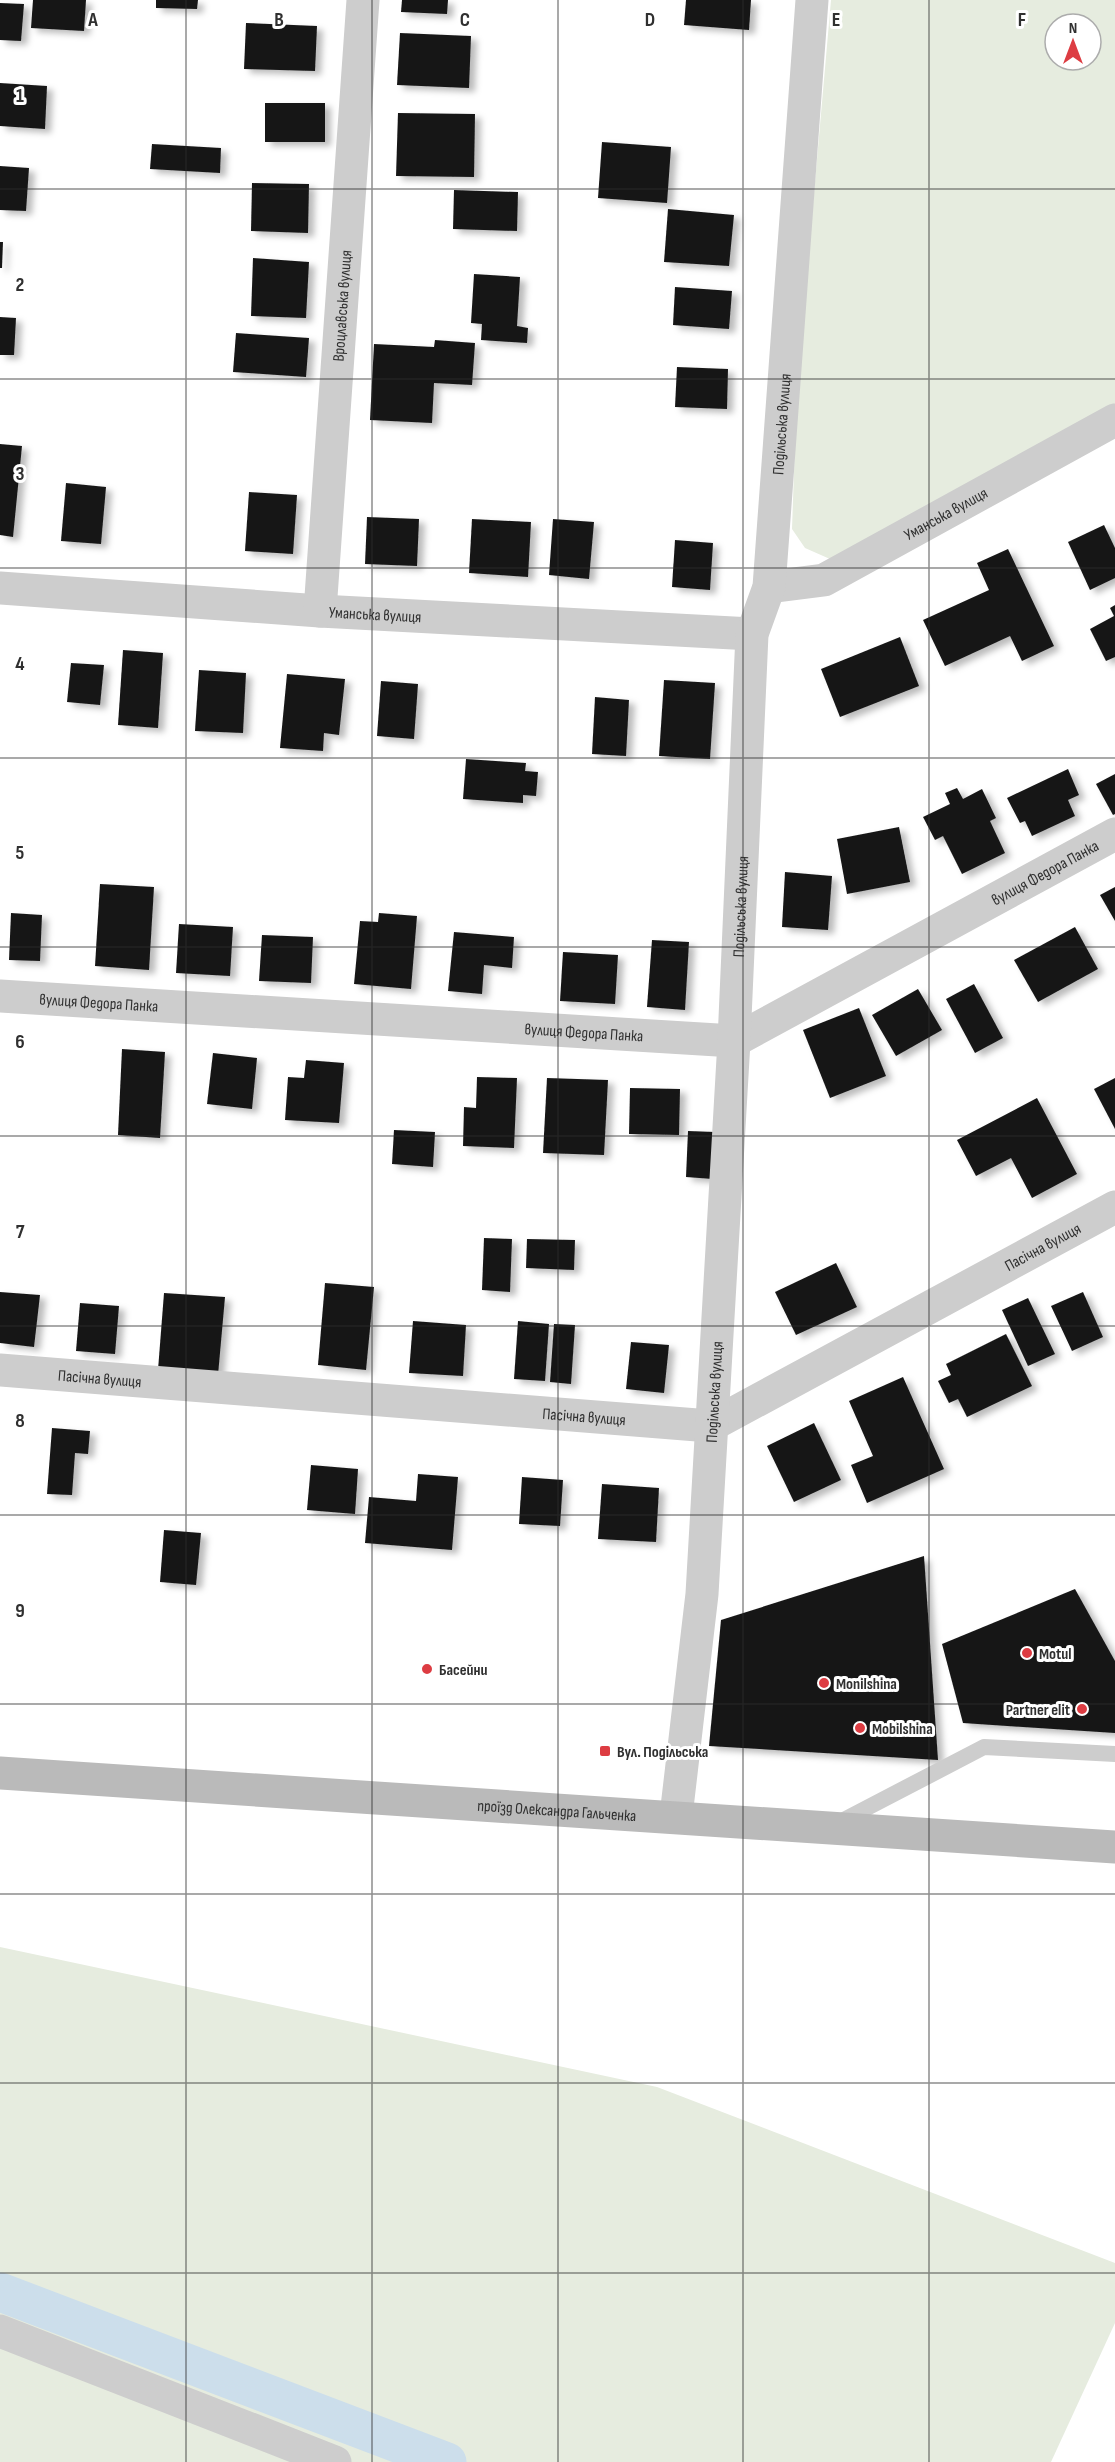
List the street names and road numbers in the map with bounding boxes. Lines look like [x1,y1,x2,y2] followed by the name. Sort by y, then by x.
[330,250,356,362] street label: Вроцлавська вулиця
[769,373,796,476] street label: Подільська вулиця
[901,484,991,545] street label: Уманська вулиця
[328,603,422,627] street label: Уманська вулиця
[989,837,1102,910] street label: вулиця Федора Панка
[730,855,753,958] street label: Подільська вулиця
[39,990,159,1017] street label: вулиця Федора Панка
[524,1020,644,1046] street label: вулиця Федора Панка
[1002,1219,1084,1276] street label: Пасічна вулиця
[703,1341,728,1443] street label: Подільська вулиця
[57,1367,142,1392] street label: Пасічна вулиця
[542,1405,626,1430] street label: Пасічна вулиця
[477,1797,637,1826] street label: проїзд Олександра Гальченка

